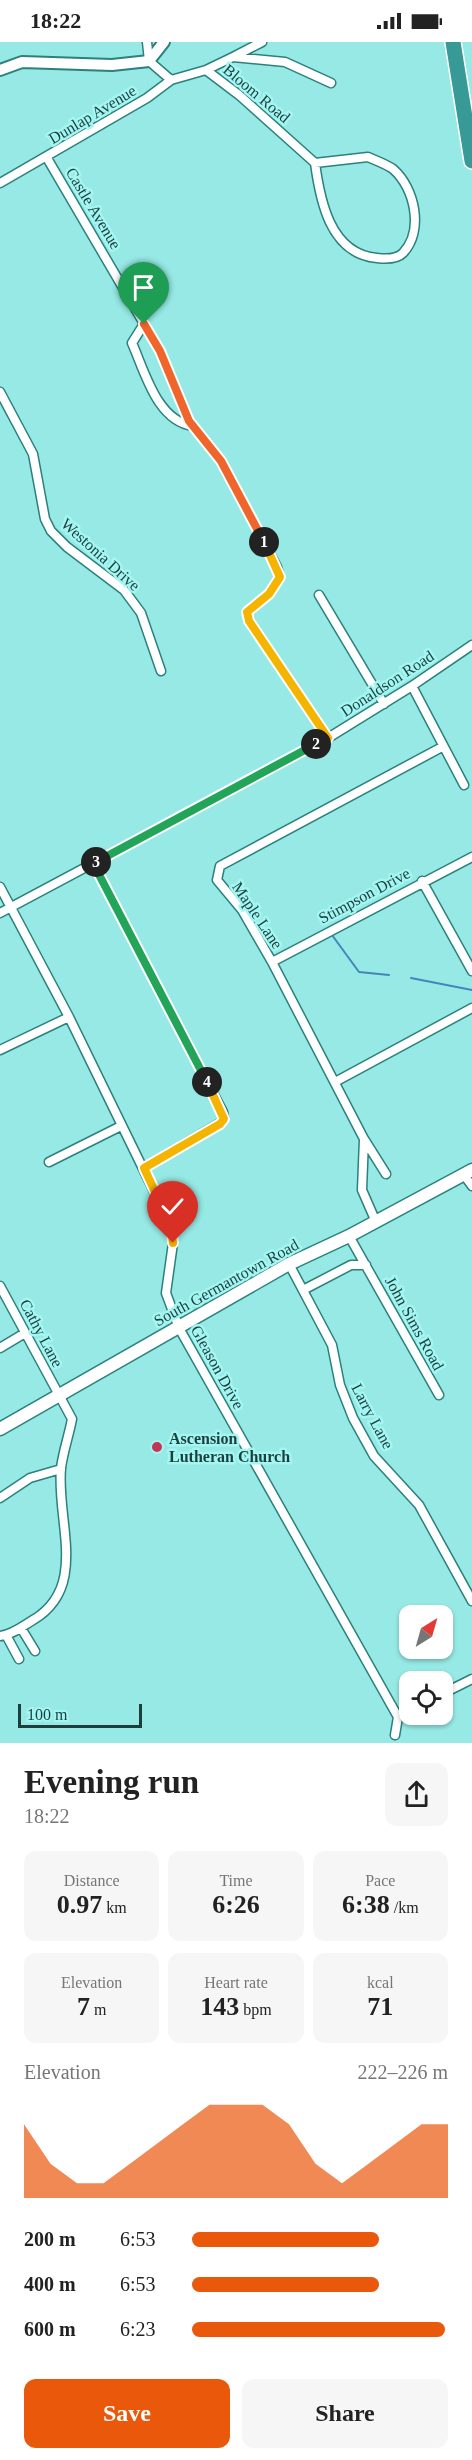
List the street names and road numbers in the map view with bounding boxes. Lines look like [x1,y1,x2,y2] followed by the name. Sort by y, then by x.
[220,61,293,126] street label: Bloom Road
[46,82,139,148] street label: Dunlap Avenue
[63,165,124,252] street label: Castle Avenue
[58,515,143,594] street label: Westonia Drive
[338,647,437,720] street label: Donaldson Road
[316,864,413,928] street label: Stimpson Drive
[228,879,286,952] street label: Maple Lane
[151,1236,301,1329] street label: South Germantown Road
[382,1274,447,1373] street label: John Sims Road
[16,1296,66,1370] street label: Cathy Lane
[188,1323,248,1412] street label: Gleason Drive
[347,1381,397,1452] street label: Larry Lane

